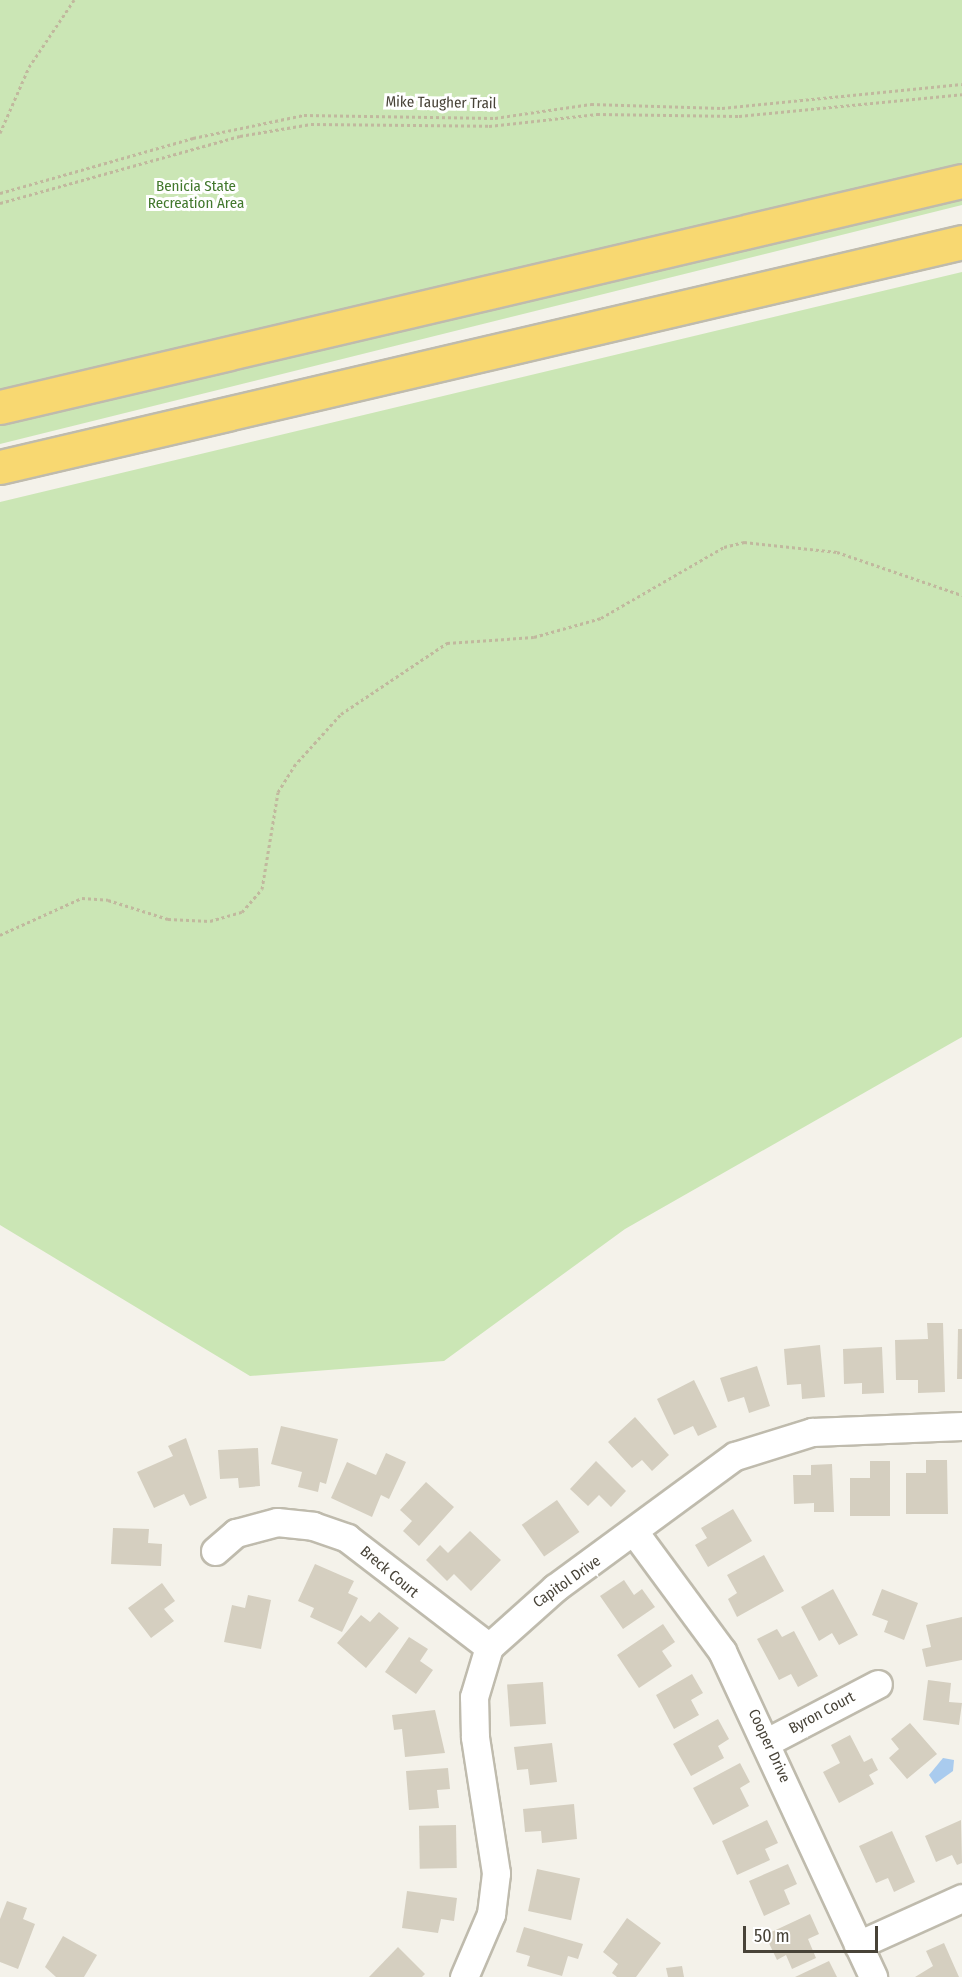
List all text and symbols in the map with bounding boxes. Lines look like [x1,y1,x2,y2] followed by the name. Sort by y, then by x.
[385,93,497,113] street label: Mike Taugher Trail
[148,177,244,212] park label: Benicia State Recreation Area
[356,1542,422,1602] street label: Breck Court
[530,1552,604,1612] street label: Capitol Drive
[786,1688,858,1738] street label: Byron Court
[744,1706,794,1786] street label: Cooper Drive
[746,1914,881,1952] scale bar
[754,1925,790,1947] text: 50 m

